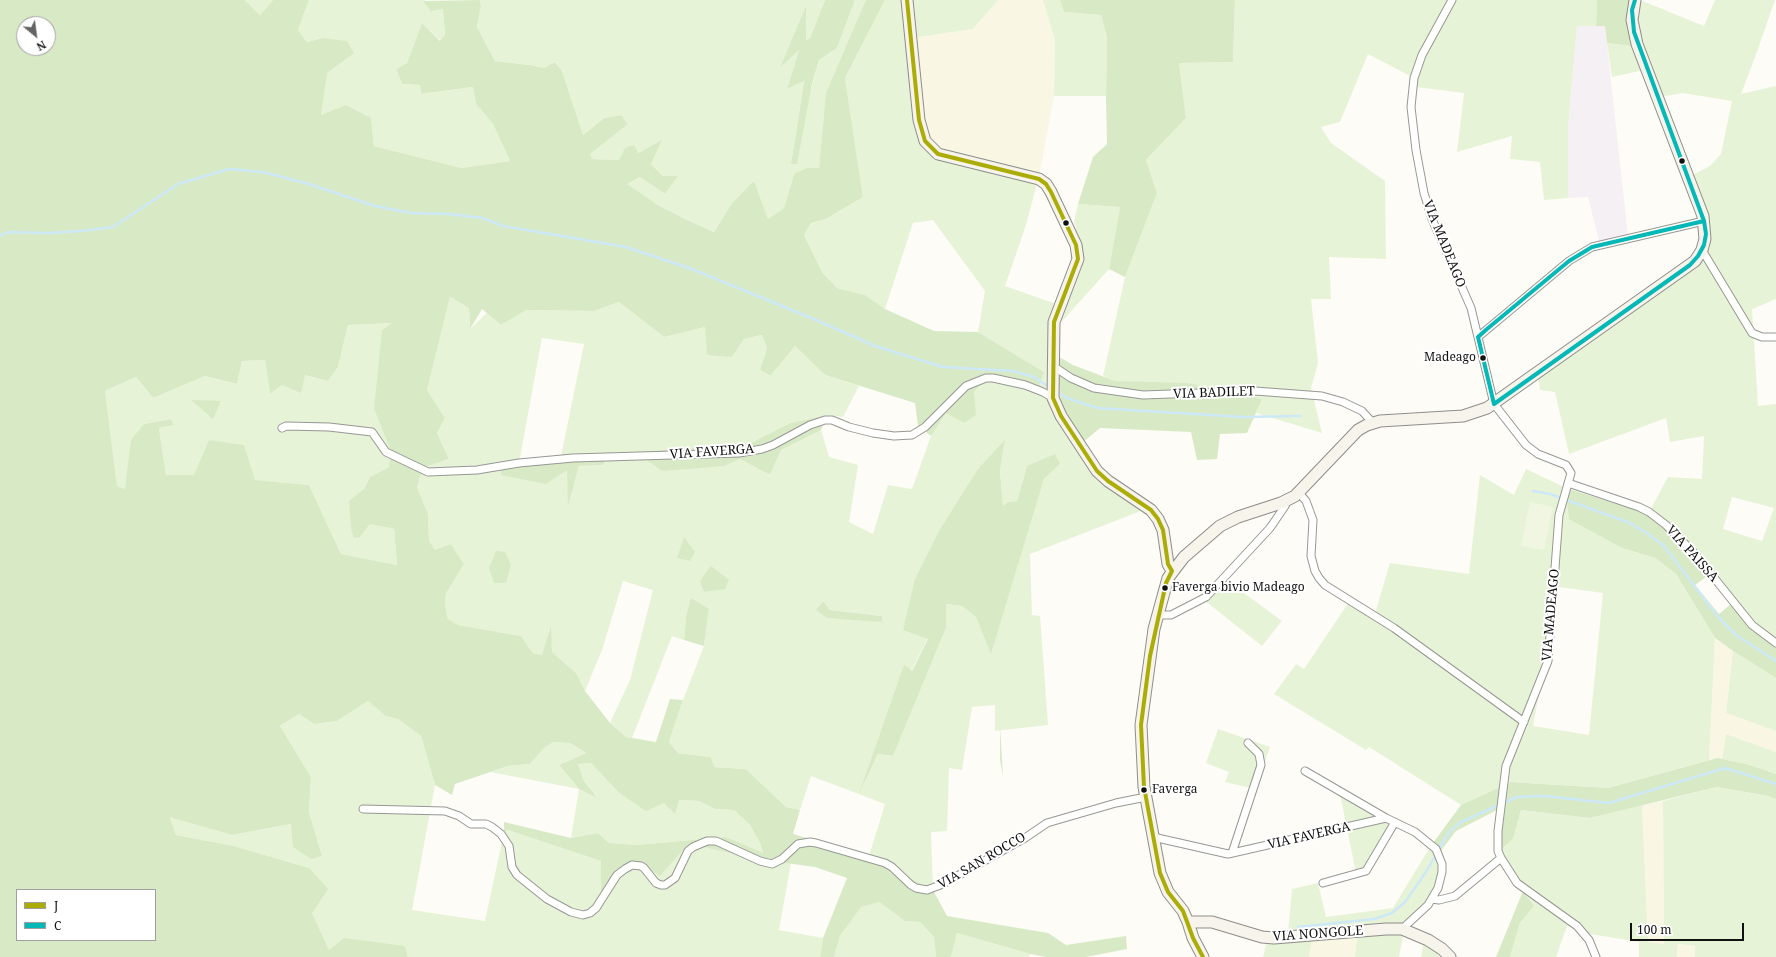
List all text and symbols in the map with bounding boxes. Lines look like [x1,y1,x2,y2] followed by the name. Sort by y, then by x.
[16,16,56,56] north arrow
[34,37,49,55] text: N
[1677,156,1687,166] unlabelled marker
[1419,198,1469,290] street label: VIA MADEAGO
[1061,218,1071,228] unlabelled marker
[1424,351,1476,365] place label: Madeago
[1478,353,1488,363] marker: Madeago
[1173,384,1255,402] street label: VIA BADILET
[669,441,755,463] street label: VIA FAVERGA
[1663,523,1721,585] street label: VIA PAISSA
[1539,568,1563,662] street label: VIA MADEAGO
[1172,581,1305,595] place label: Faverga bivio Madeago
[1160,583,1170,593] marker: Faverga bivio Madeago
[1152,783,1198,797] place label: Faverga
[1139,785,1149,795] marker: Faverga
[1266,819,1352,853] street label: VIA FAVERGA
[935,830,1029,892] street label: VIA SAN ROCCO
[16,889,156,941] legend
[54,897,58,914] text: J
[1632,915,1746,941] scale bar
[54,917,61,934] text: C
[1637,921,1672,938] text: 100 m
[1272,923,1364,945] street label: VIA NONGOLE

